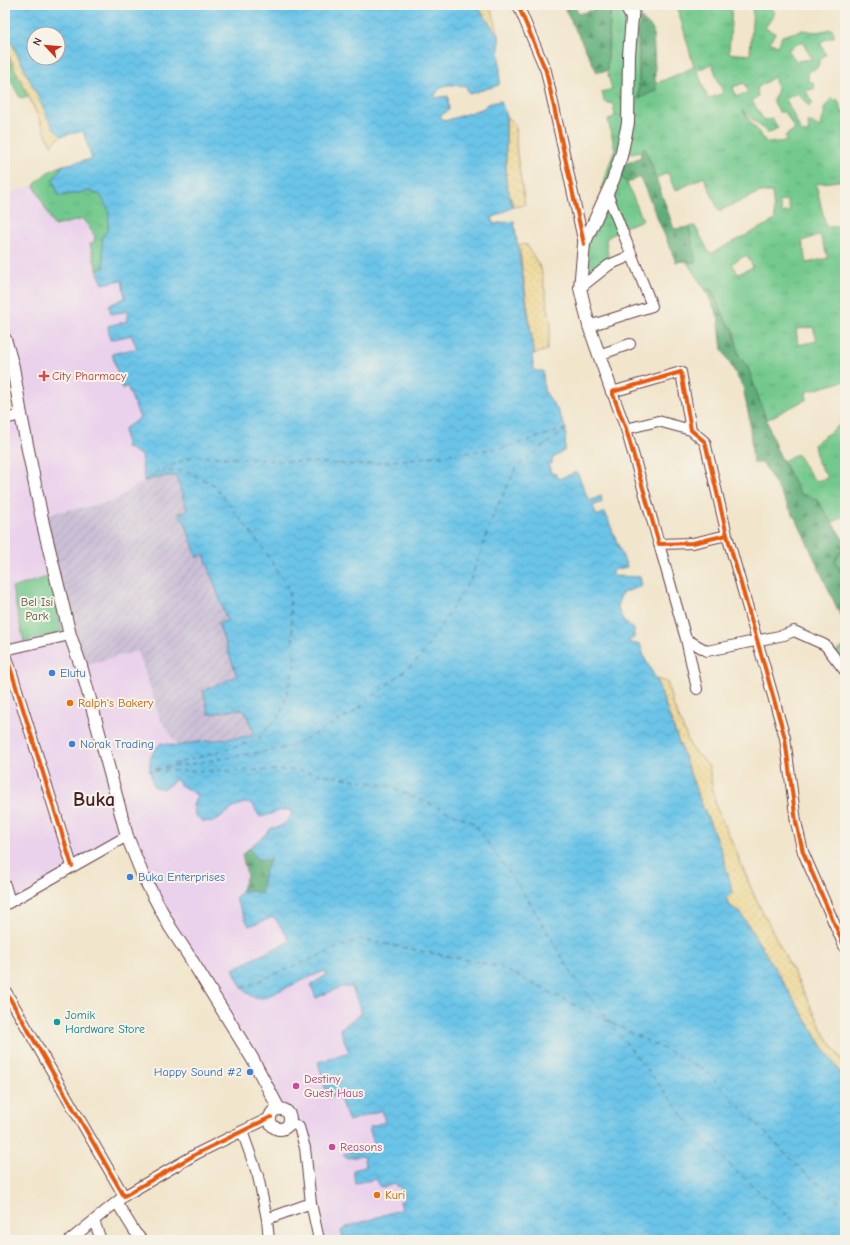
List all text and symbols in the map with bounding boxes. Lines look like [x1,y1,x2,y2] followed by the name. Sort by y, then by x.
[26,26,66,66] north arrow
[30,36,45,48] text: N
[52,369,127,383] place label: City Pharmacy
[39,371,49,381] marker: City Pharmacy
[21,595,53,623] park label: Bel Isi Park
[60,666,86,680] place label: Elutu
[47,668,57,678] marker: Elutu
[78,696,154,710] place label: Ralph's Bakery
[65,698,75,708] marker: Ralph's Bakery
[80,737,154,751] place label: Norak Trading
[67,739,77,749] marker: Norak Trading
[73,788,115,811] district label: Buka
[138,870,225,884] place label: Buka Enterprises
[125,872,135,882] marker: Buka Enterprises
[65,1008,145,1036] place label: Jomik Hardware Store
[52,1017,62,1027] marker: Jomik Hardware Store
[154,1065,242,1079] place label: Happy Sound #2
[245,1067,255,1077] marker: Happy Sound #2
[304,1072,363,1100] place label: Destiny Guest Haus
[291,1081,301,1091] marker: Destiny Guest Haus
[340,1140,382,1154] place label: Reasons
[327,1142,337,1152] marker: Reasons
[385,1188,405,1202] place label: Kuri
[372,1190,382,1200] marker: Kuri

